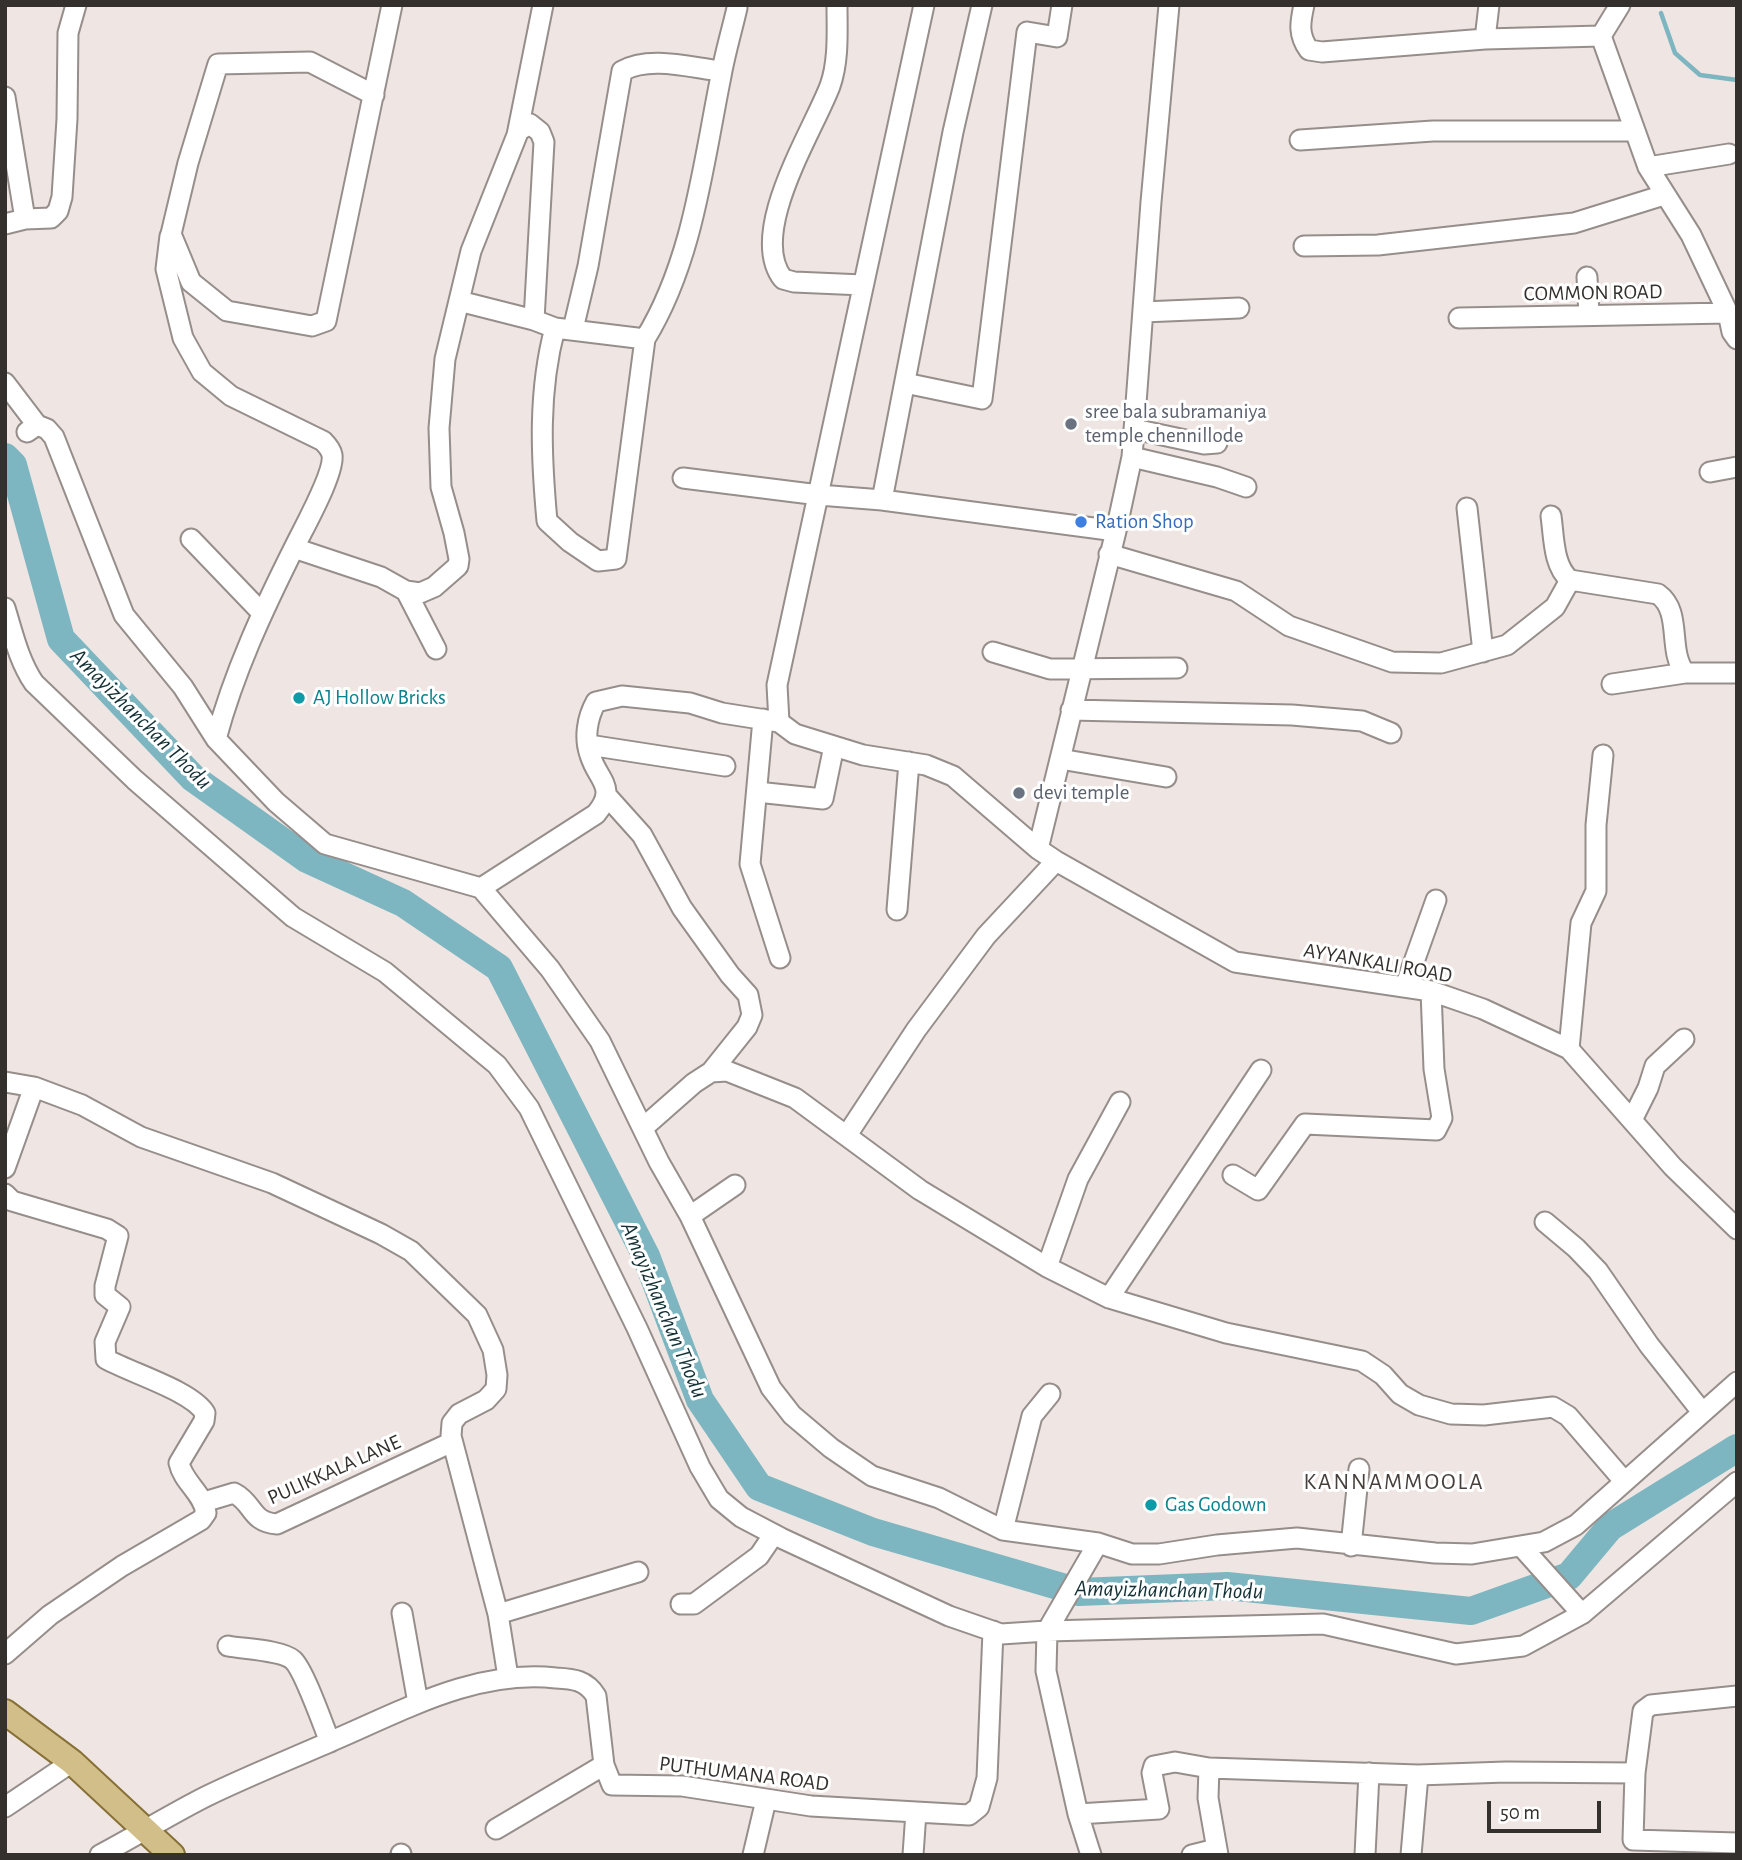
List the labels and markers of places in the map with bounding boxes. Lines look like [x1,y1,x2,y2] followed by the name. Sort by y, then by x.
[1085,399,1267,449] place label: sree bala subramaniya temple chennillode
[1063,416,1079,432] marker: sree bala subramaniya temple chennillode
[1095,509,1194,535] place label: Ration Shop
[1073,514,1089,530] marker: Ration Shop
[313,685,446,711] place label: AJ Hollow Bricks
[291,690,307,706] marker: AJ Hollow Bricks
[1033,780,1129,806] place label: devi temple
[1011,785,1027,801] marker: devi temple
[1165,1492,1267,1518] place label: Gas Godown
[1143,1497,1159,1513] marker: Gas Godown

